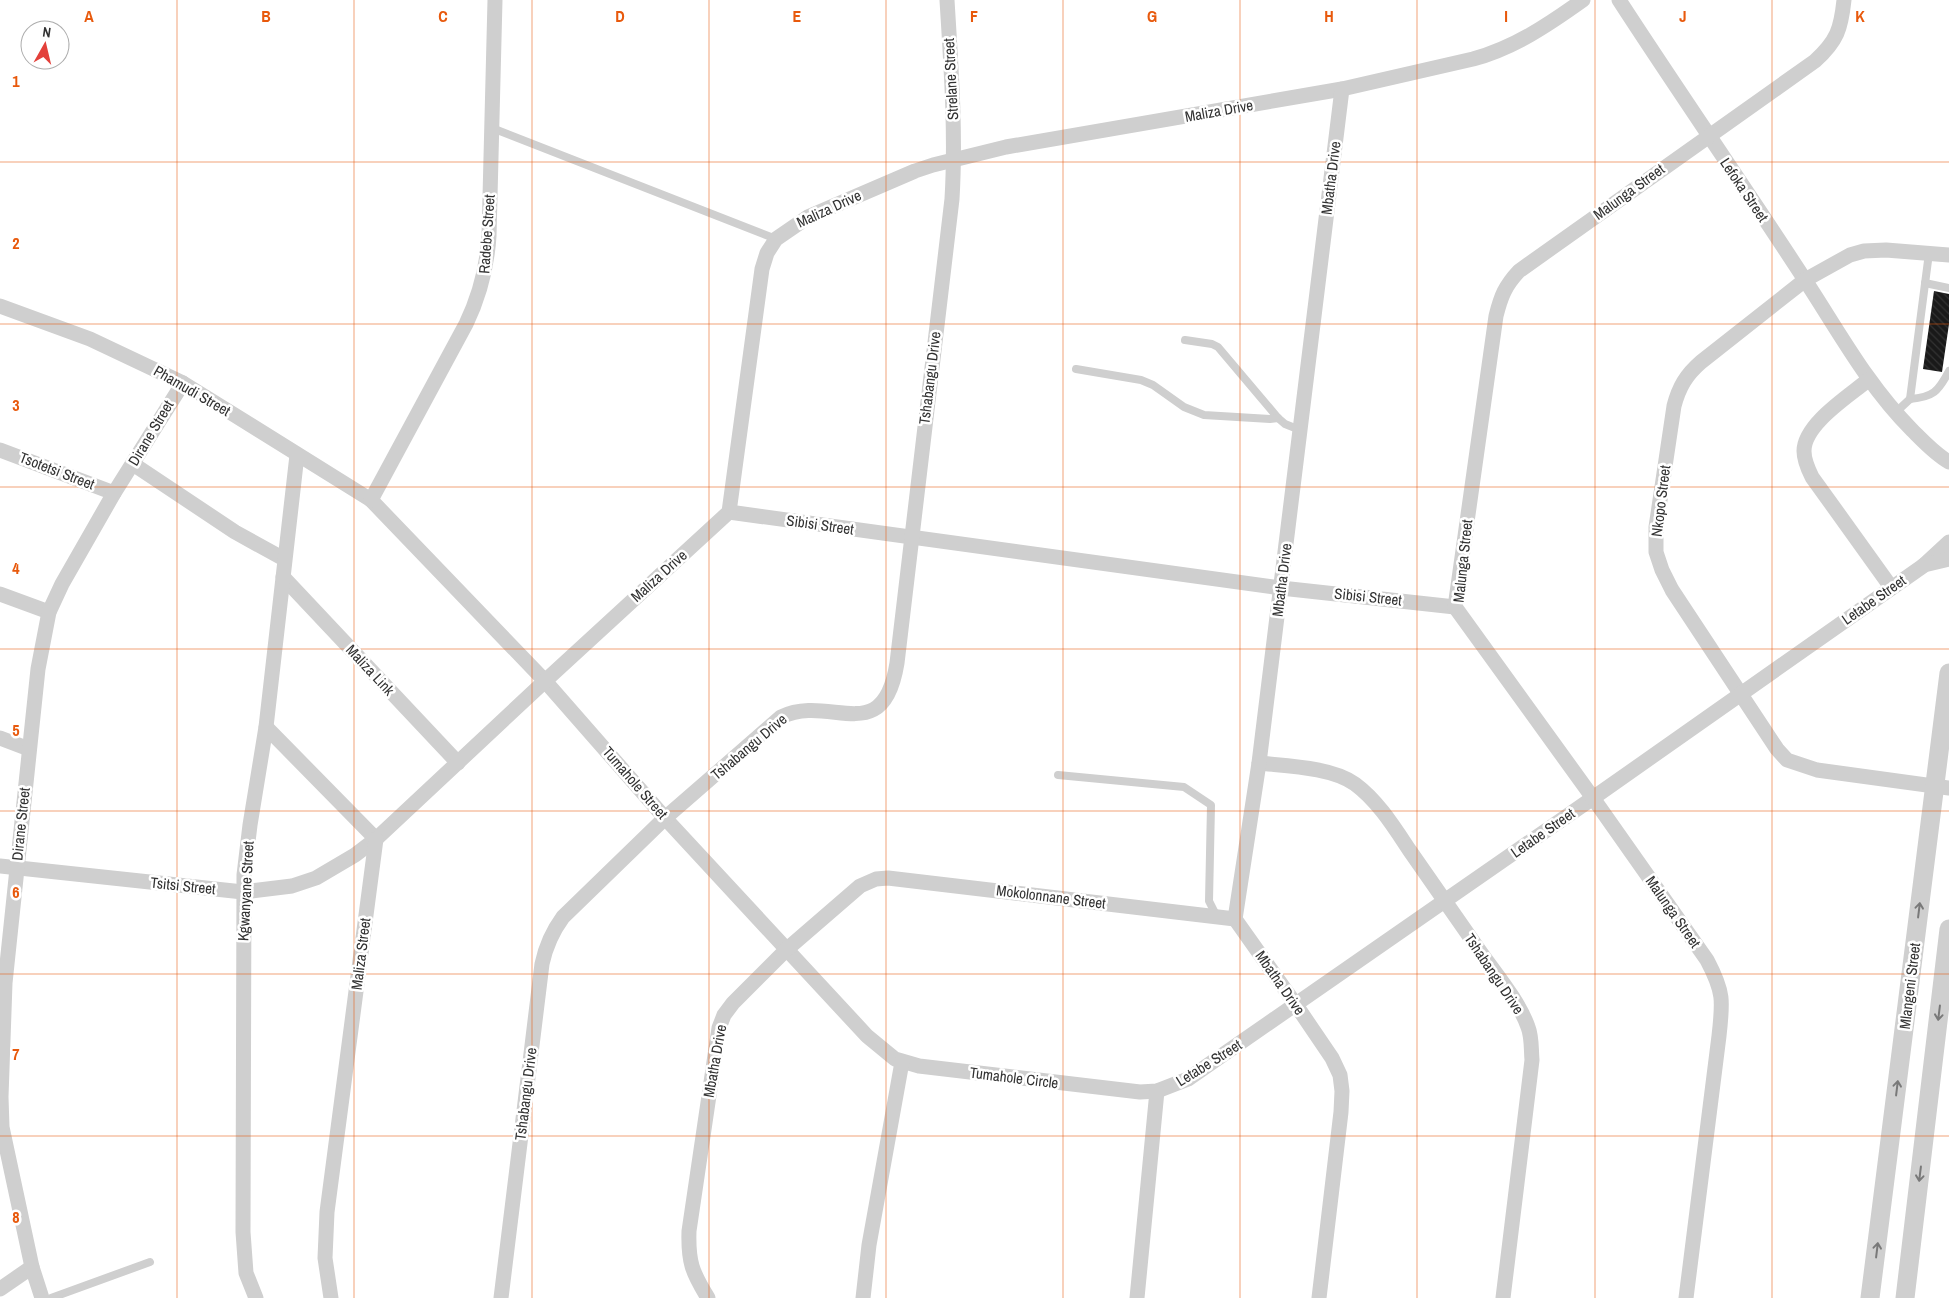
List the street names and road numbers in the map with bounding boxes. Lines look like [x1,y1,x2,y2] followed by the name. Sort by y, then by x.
[938,37,963,121] street label: Strelane Street
[1183,94,1255,127] street label: Maliza Drive
[1316,140,1345,216] street label: Mbatha Drive
[1715,154,1774,226] street label: Lefoka Street
[1589,158,1669,225] street label: Malunga Street
[793,184,865,233] street label: Maliza Drive
[473,193,500,274] street label: Radebe Street
[913,330,946,426] street label: Tshabangu Drive
[150,360,235,421] street label: Phamudi Street
[123,395,179,470] street label: Dirane Street
[17,447,98,495] street label: Tsotetsi Street
[1646,463,1675,538] street label: Nkopo Street
[785,509,856,540] street label: Sibisi Street
[1448,518,1477,604] street label: Malunga Street
[1267,542,1296,618] street label: Mbatha Drive
[626,545,691,607] street label: Maliza Drive
[1837,569,1910,629] street label: Letabe Street
[1333,583,1403,611] street label: Sibisi Street
[341,639,400,700] street label: Maliza Link
[706,708,791,785] street label: Tshabangu Drive
[598,742,673,824] street label: Tumahole Street
[6,786,35,861] street label: Dirane Street
[1506,802,1579,862] street label: Letabe Street
[232,840,259,942] street label: Kgwanyane Street
[150,872,217,899] street label: Tsitsi Street
[1641,872,1706,952] street label: Malunga Street
[995,879,1108,914] street label: Mokolonnane Street
[346,916,375,991] street label: Maliza Street
[1460,929,1529,1018] street label: Tshabangu Drive
[1894,941,1925,1030] street label: Mlangeni Street
[1251,946,1310,1019] street label: Mbatha Drive
[698,1023,731,1099] street label: Mbatha Drive
[1172,1034,1246,1091] street label: Letabe Street
[509,1046,542,1142] street label: Tshabangu Drive
[969,1062,1060,1093] street label: Tumahole Circle

